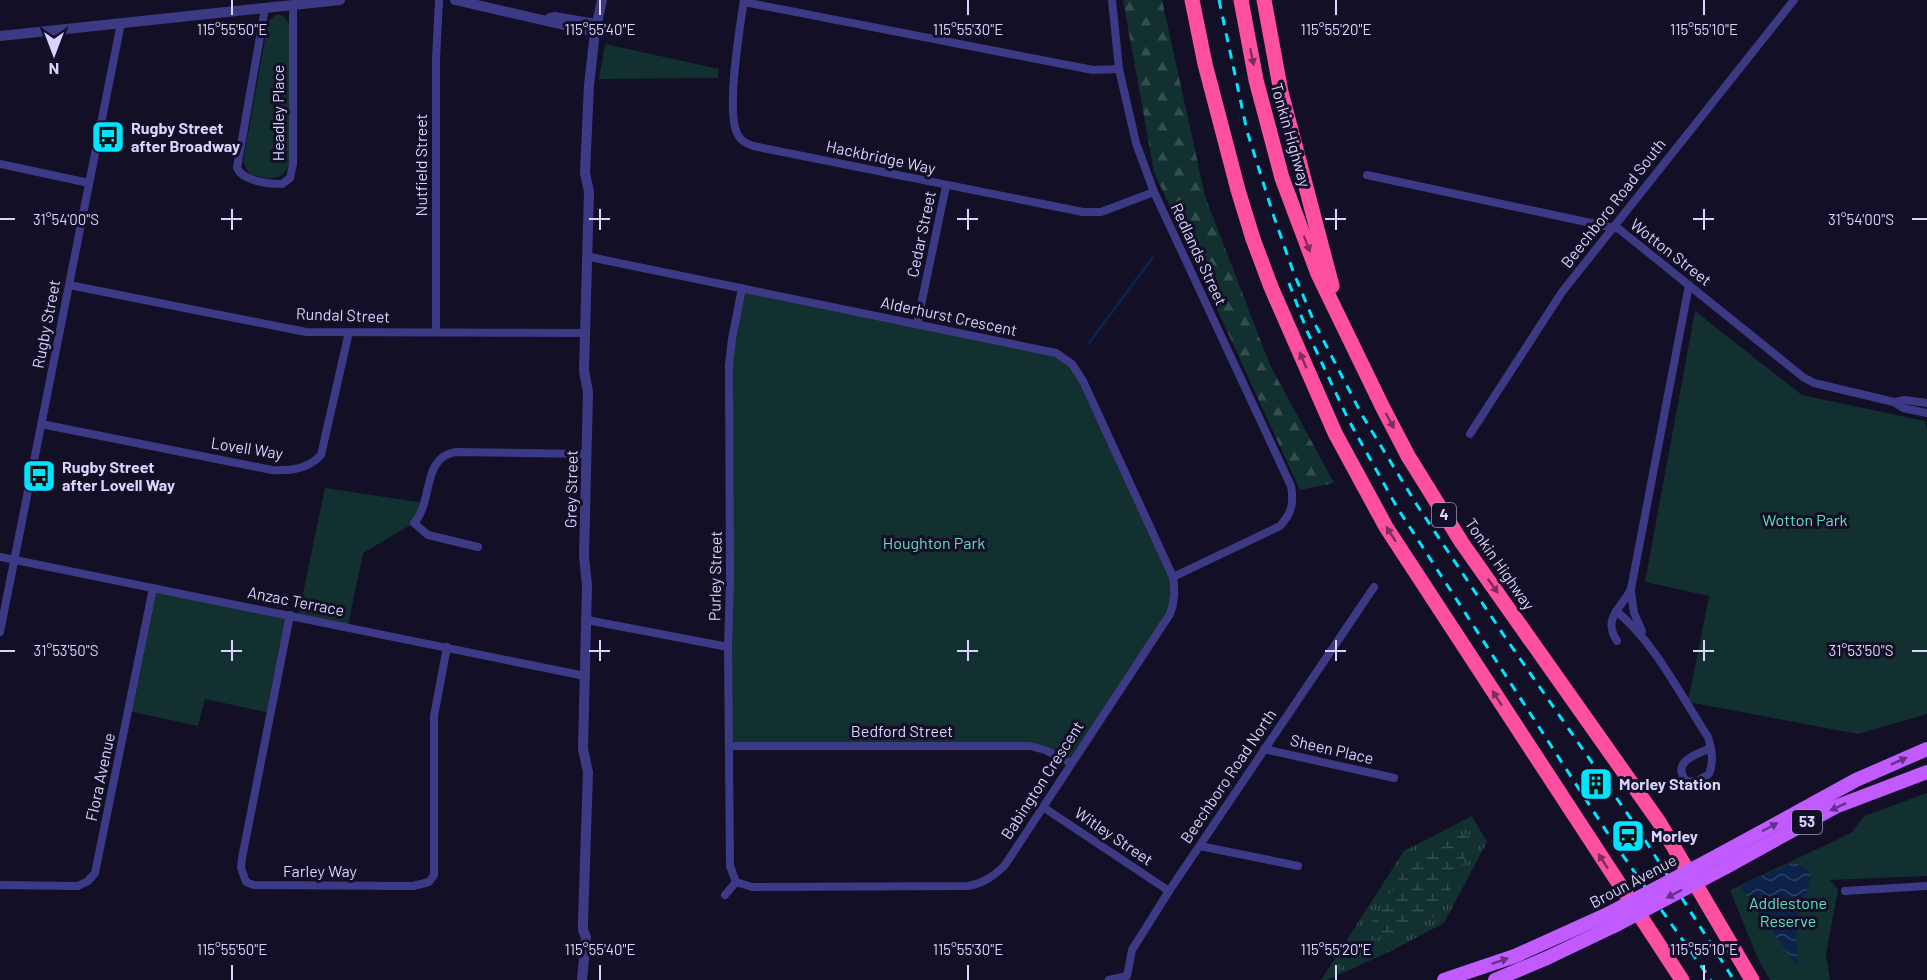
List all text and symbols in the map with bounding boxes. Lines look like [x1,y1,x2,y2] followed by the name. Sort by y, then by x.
[197,20,267,38] text: 115°55'50"E
[565,20,636,38] text: 115°55'40"E
[933,20,1003,38] text: 115°55'30"E
[1301,20,1371,38] text: 115°55'20"E
[1670,20,1738,38] text: 115°55'10"E
[24,24,84,84] north arrow
[1247,48,1257,67] one-way arrow
[49,60,59,79] text: N
[268,65,287,161] street label: Headley Place
[1268,81,1316,190] street label: Tonkin Highway
[411,114,430,216] street label: Nutfield Street
[131,118,240,155] place label: Rugby Street after Broadway
[90,119,126,155] bus stop icon: Rugby Street after Broadway
[1556,134,1669,271] street label: Beechboro Road South
[825,136,938,178] street label: Hackbridge Way
[902,189,939,279] street label: Cedar Street
[1167,200,1231,308] street label: Redlands Street
[33,210,99,228] text: 31°54'00"S
[1828,210,1894,228] text: 31°54'00"S
[1627,214,1716,289] street label: Wotton Street
[1302,235,1312,253] one-way arrow
[28,278,63,370] street label: Rugby Street
[879,292,1019,339] street label: Alderhurst Crescent
[296,303,390,326] street label: Rundal Street
[1298,351,1308,369] one-way arrow
[1385,412,1394,429] one-way arrow
[210,432,285,463] street label: Lovell Way
[560,450,581,528] street label: Grey Street
[62,457,175,494] place label: Rugby Street after Lovell Way
[21,458,57,494] bus stop icon: Rugby Street after Lovell Way
[1432,503,1456,527] road number: 4
[1762,510,1848,529] park label: Wotton Park
[1462,514,1539,614] street label: Tonkin Highway
[1385,526,1396,542] one-way arrow
[704,531,725,621] street label: Purley Street
[883,533,985,552] park label: Houghton Park
[1486,578,1498,593] one-way arrow
[246,582,346,619] street label: Anzac Terrace
[34,641,98,659] text: 31°53'50"S
[1829,641,1893,659] text: 31°53'50"S
[1491,690,1503,706] one-way arrow
[1176,705,1280,846] street label: Beechboro Road North
[996,717,1087,842] street label: Babington Crescent
[851,721,953,740] street label: Bedford Street
[1289,730,1376,767] street label: Sheen Place
[81,731,118,823] street label: Flora Avenue
[1891,756,1909,766] one-way arrow
[1578,766,1614,802] building icon: Morley Station
[1619,774,1721,793] place label: Morley Station
[1072,802,1157,869] street label: Witley Street
[1829,802,1846,811] one-way arrow
[1792,810,1822,834] road number: 53
[1610,818,1646,854] station icon: Morley
[1762,822,1779,832] one-way arrow
[1651,826,1698,845] place label: Morley
[1586,850,1679,911] street label: Broun Avenue
[1598,853,1609,869] one-way arrow
[283,861,358,880] street label: Farley Way
[1665,889,1682,899] one-way arrow
[1749,893,1827,930] park label: Addlestone Reserve
[197,940,267,958] text: 115°55'50"E
[565,940,636,958] text: 115°55'40"E
[933,940,1003,958] text: 115°55'30"E
[1301,940,1371,958] text: 115°55'20"E
[1670,940,1738,958] text: 115°55'10"E
[1491,955,1509,965] one-way arrow

